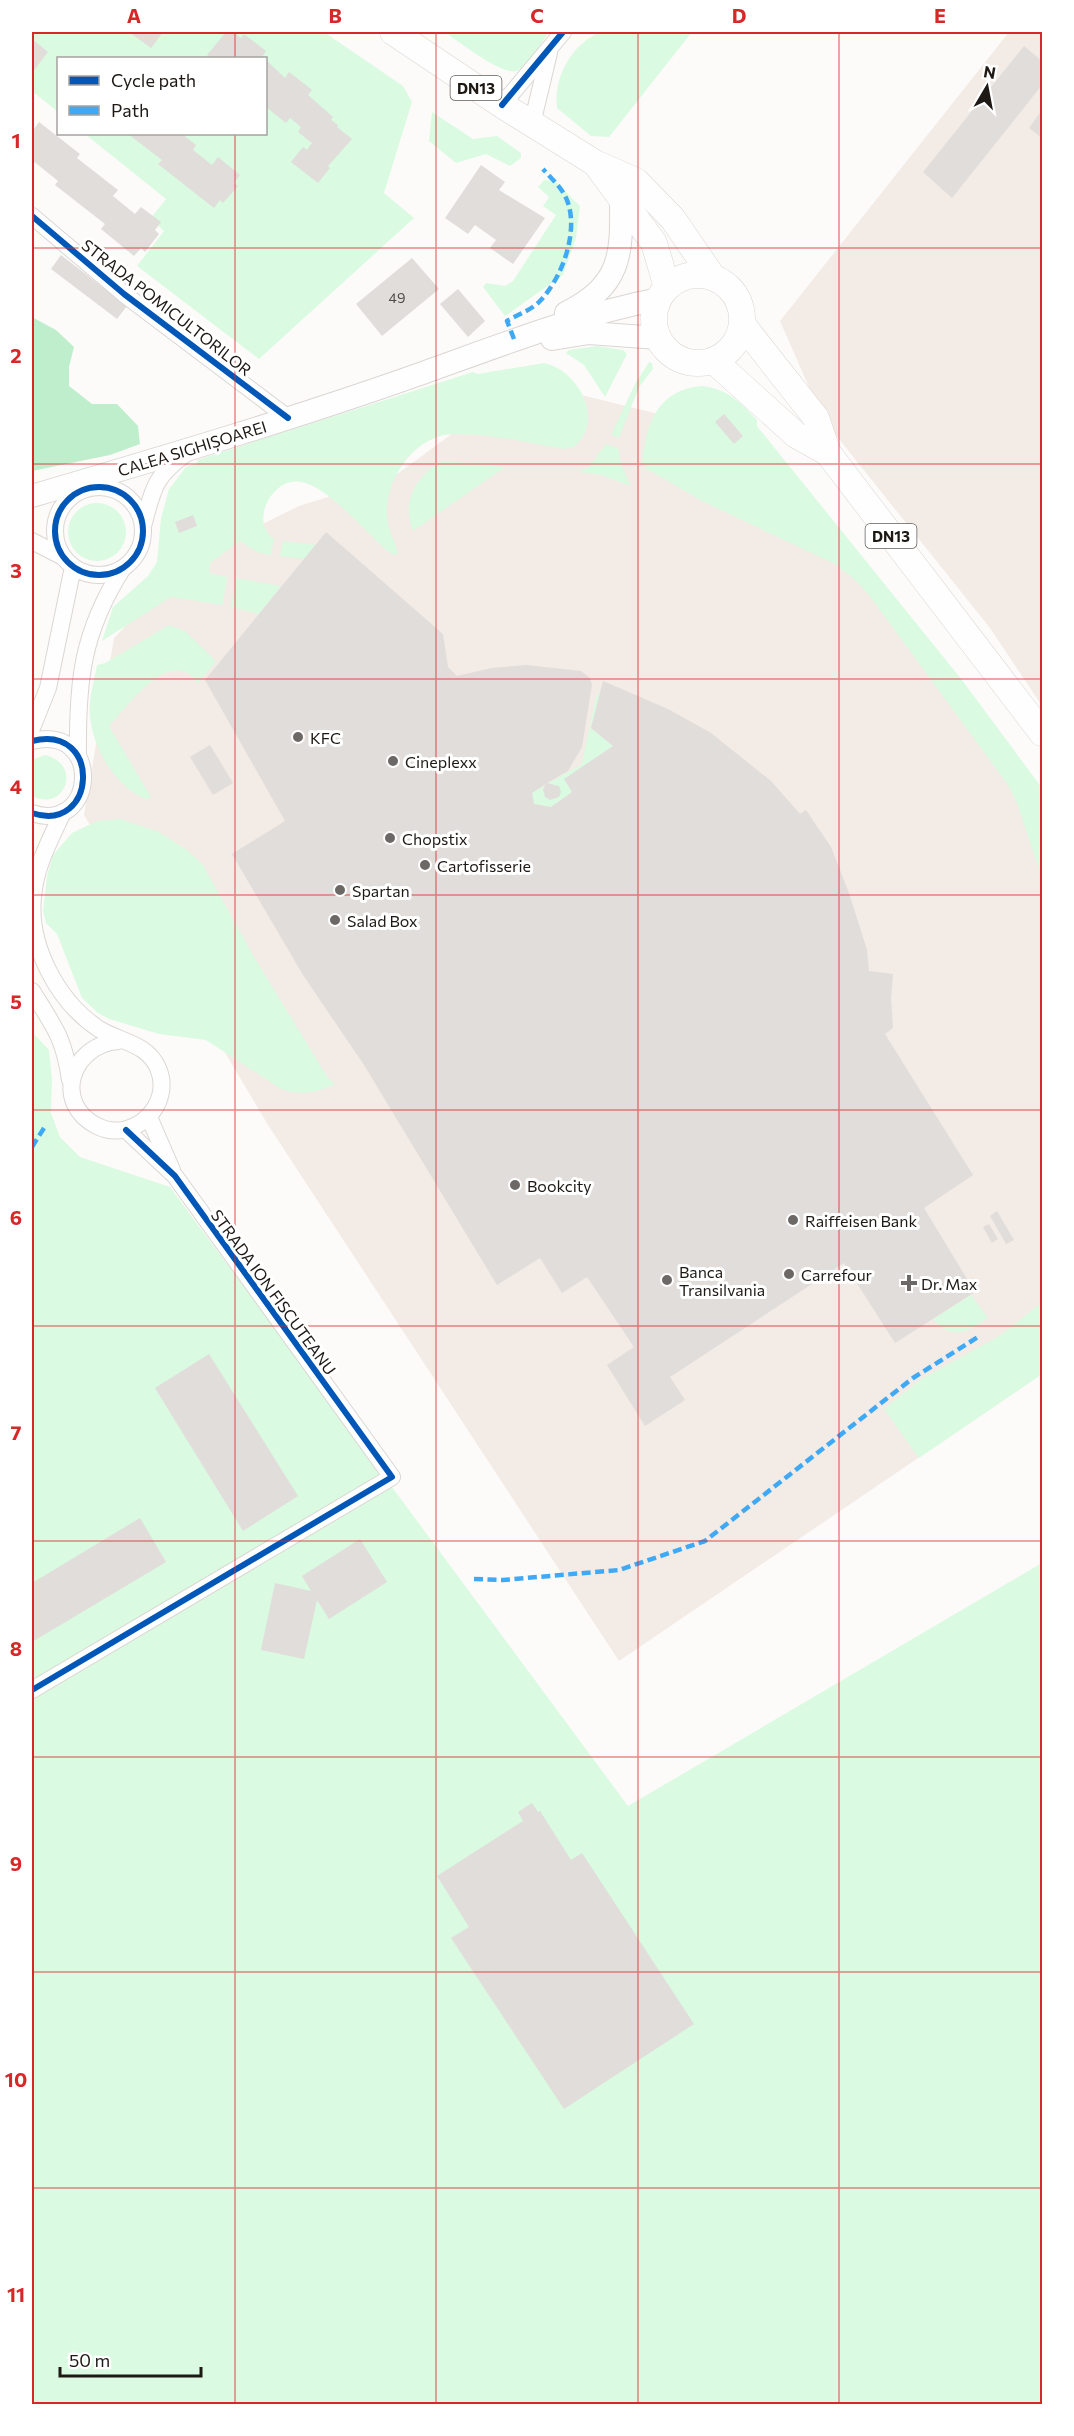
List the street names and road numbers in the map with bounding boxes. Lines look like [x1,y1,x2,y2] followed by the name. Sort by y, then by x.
[450,76,502,100] road number: DN13
[78,235,256,379] street label: STRADA POMICULTORILOR
[115,416,269,482] street label: CALEA SIGHIȘOAREI
[866,524,916,548] road number: DN13
[208,1206,340,1378] street label: STRADA ION FISCUTEANU

